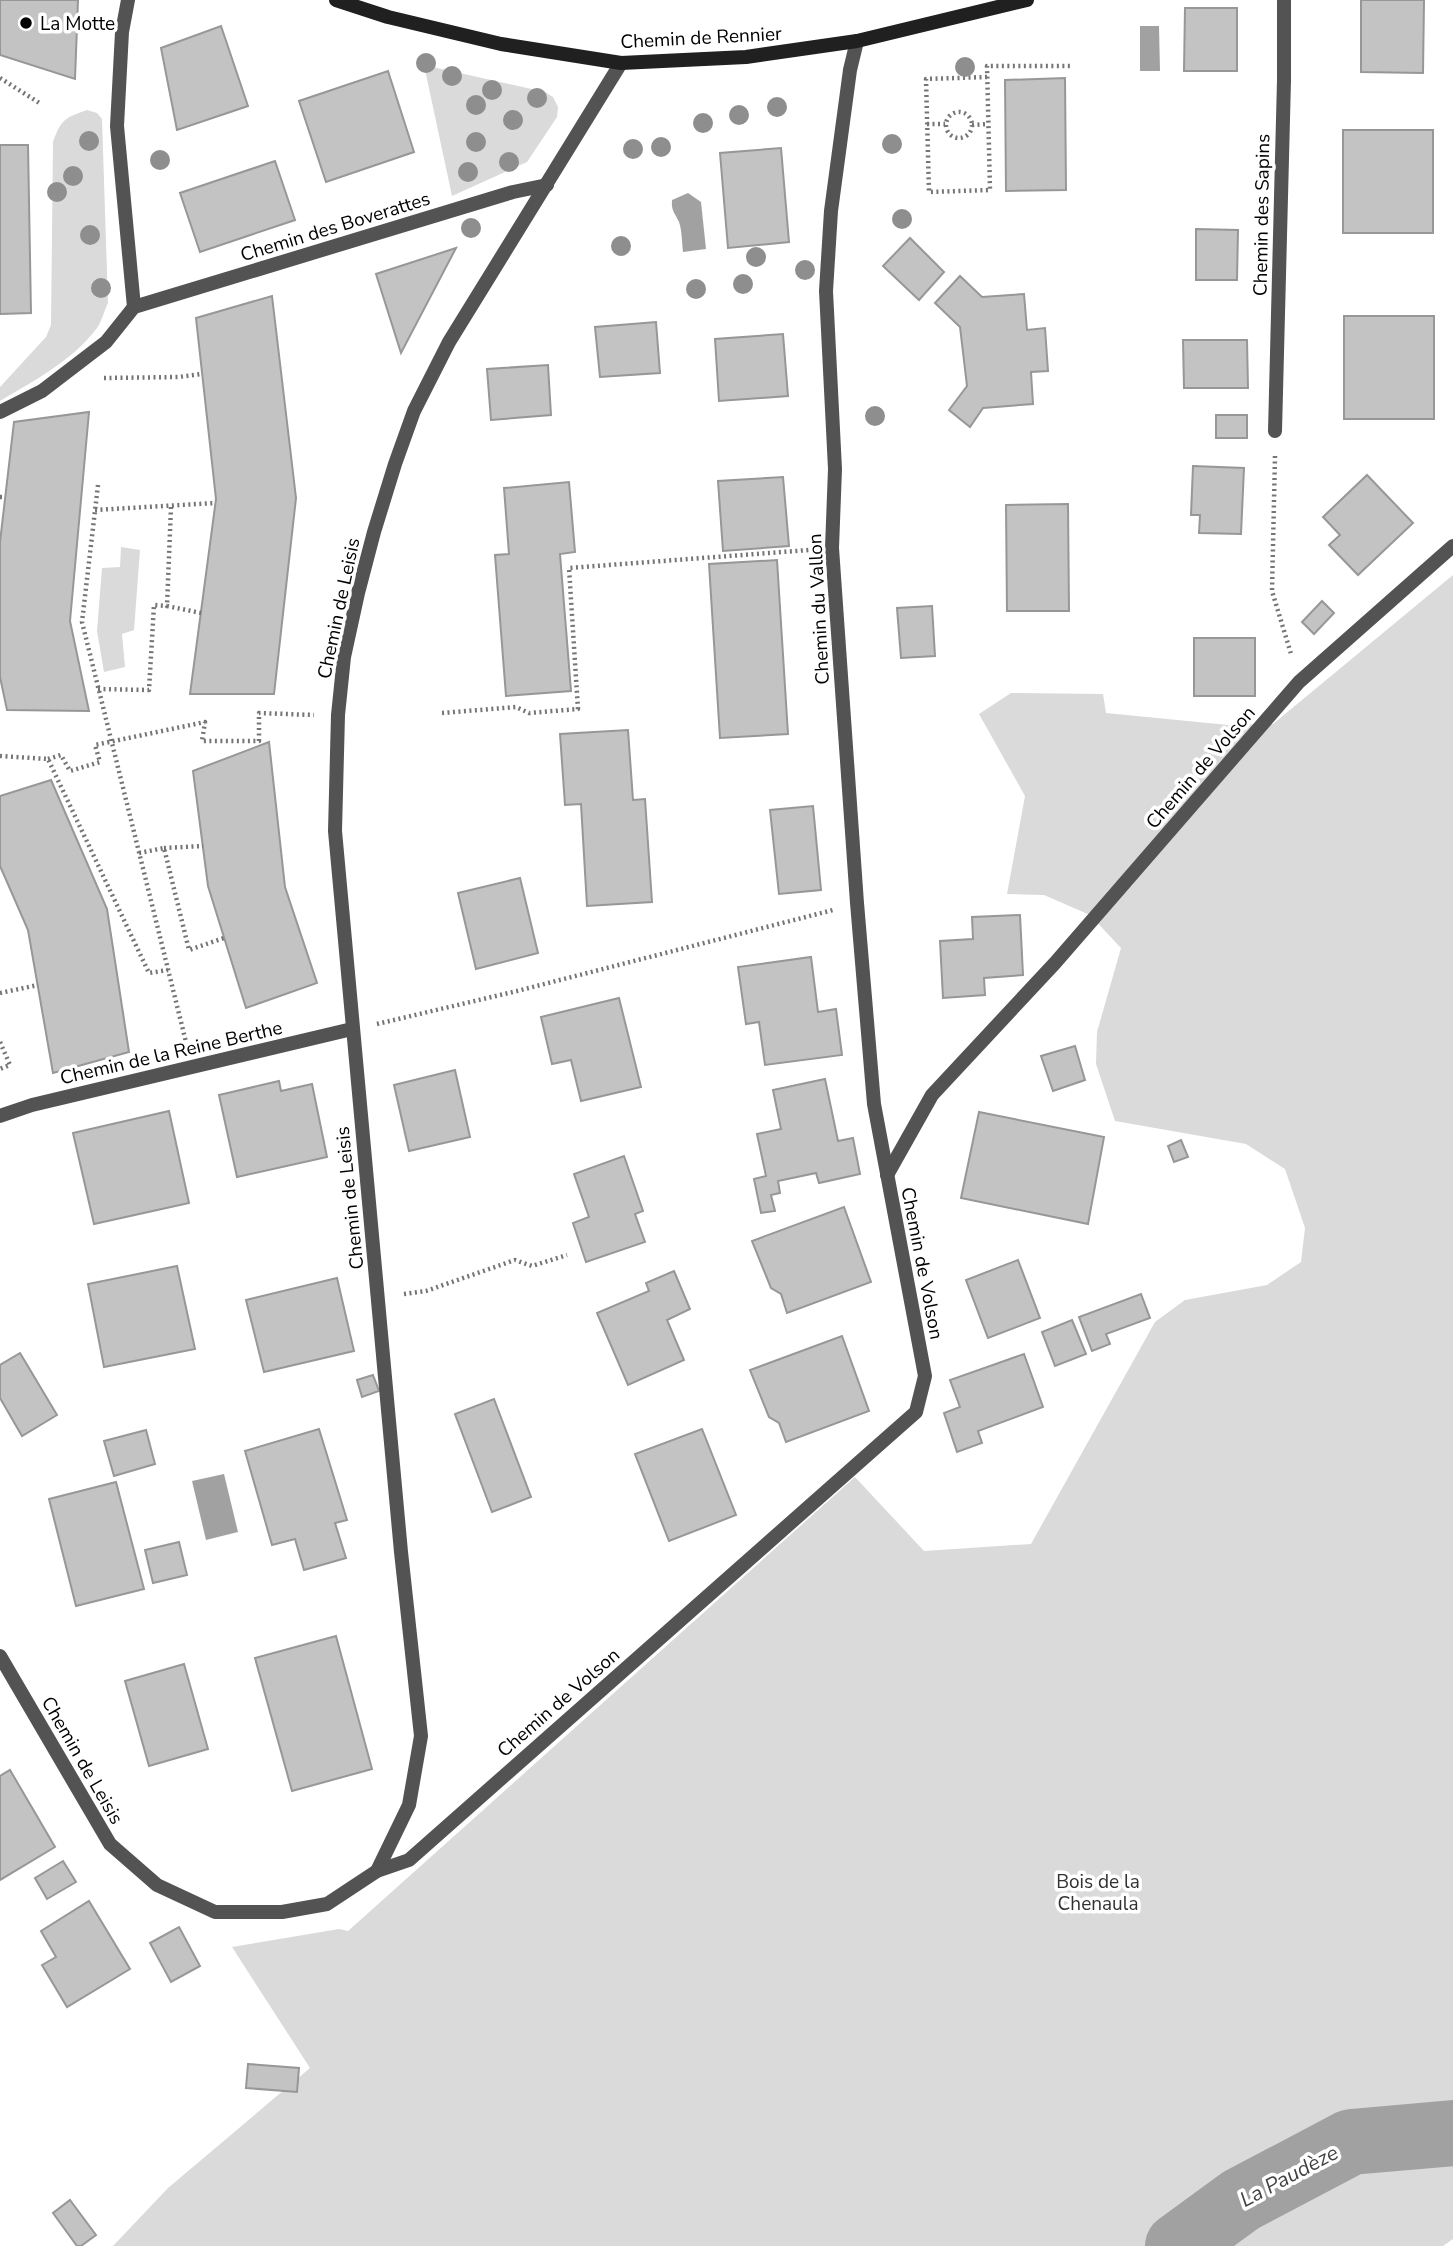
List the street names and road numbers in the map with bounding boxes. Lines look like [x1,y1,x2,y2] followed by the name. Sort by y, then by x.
[620,21,783,55] street label: Chemin de Rennier
[1248,134,1276,296] street label: Chemin des Sapins
[237,186,433,268] street label: Chemin des Boverattes
[802,533,836,685] street label: Chemin du Vallon
[311,535,367,681] street label: Chemin de Leisis
[1140,701,1261,835] street label: Chemin de Volson
[58,1015,285,1091] street label: Chemin de la Reine Berthe
[330,1125,370,1271] street label: Chemin de Leisis
[895,1185,950,1342] street label: Chemin de Volson
[492,1642,626,1763] street label: Chemin de Volson
[35,1692,129,1829] street label: Chemin de Leisis

